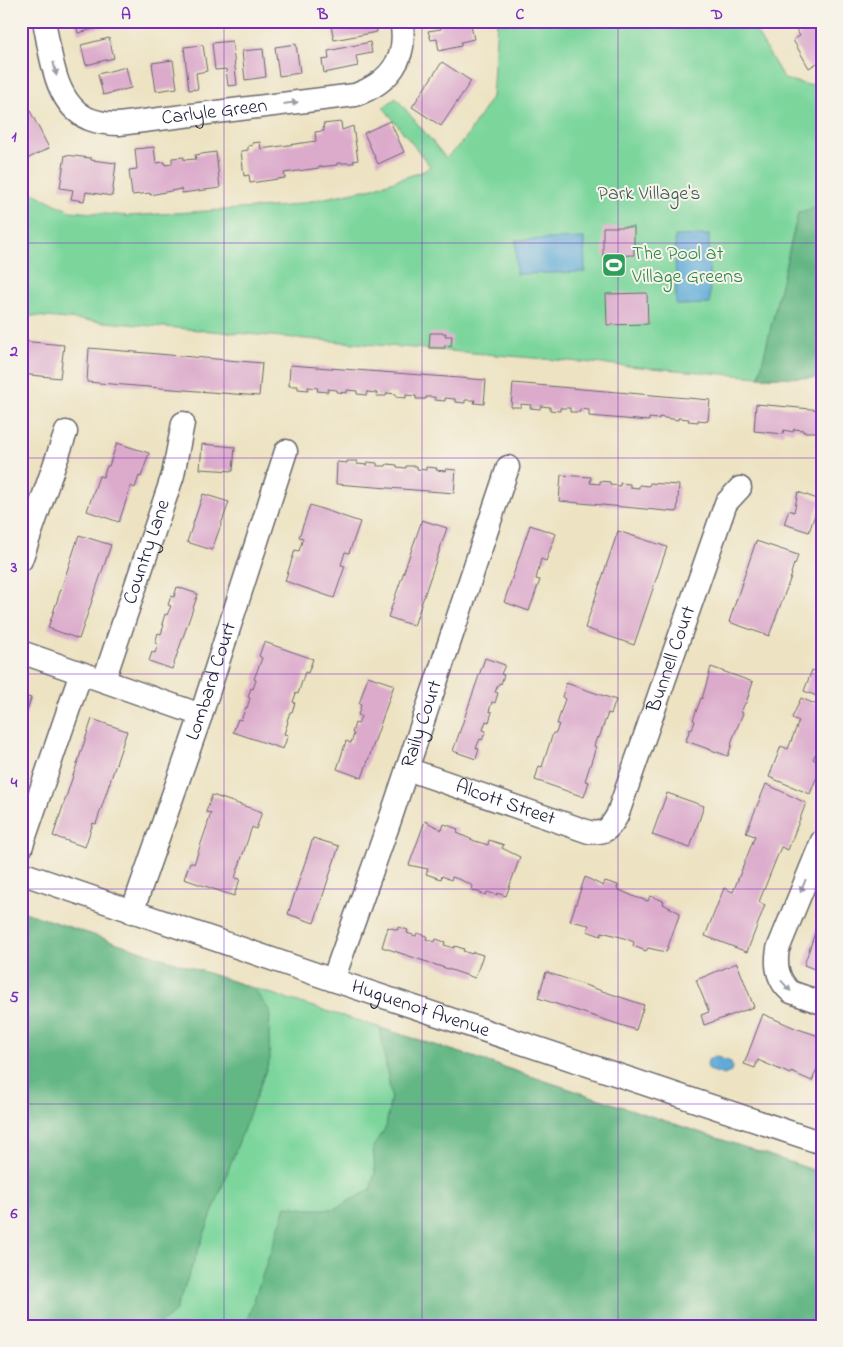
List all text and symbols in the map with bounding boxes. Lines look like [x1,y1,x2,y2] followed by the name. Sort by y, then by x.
[121,3,131,27] text: A
[317,3,329,27] text: B
[516,3,525,27] text: C
[710,3,723,27] text: D
[51,61,59,76] one-way arrow
[160,91,269,133] street label: Carlyle Green
[283,99,299,107] one-way arrow
[11,125,17,149] text: 1
[598,180,700,210] park label: Park Village's
[631,240,743,293] place label: The Pool at Village Greens
[601,252,627,278] sports icon: The Pool at Village Greens
[9,340,18,364] text: 2
[116,496,178,608] street label: Country Lane
[10,556,18,580] text: 3
[639,602,704,717] street label: Bunnell Court
[179,618,245,745] street label: Lombard Court
[394,676,450,772] street label: Raily Court
[10,771,18,795] text: 4
[451,772,559,834] street label: Alcott Street
[799,879,807,893] one-way arrow
[347,973,493,1046] street label: Huguenot Avenue
[780,979,792,991] one-way arrow
[9,986,19,1010] text: 5
[9,1202,18,1226] text: 6

